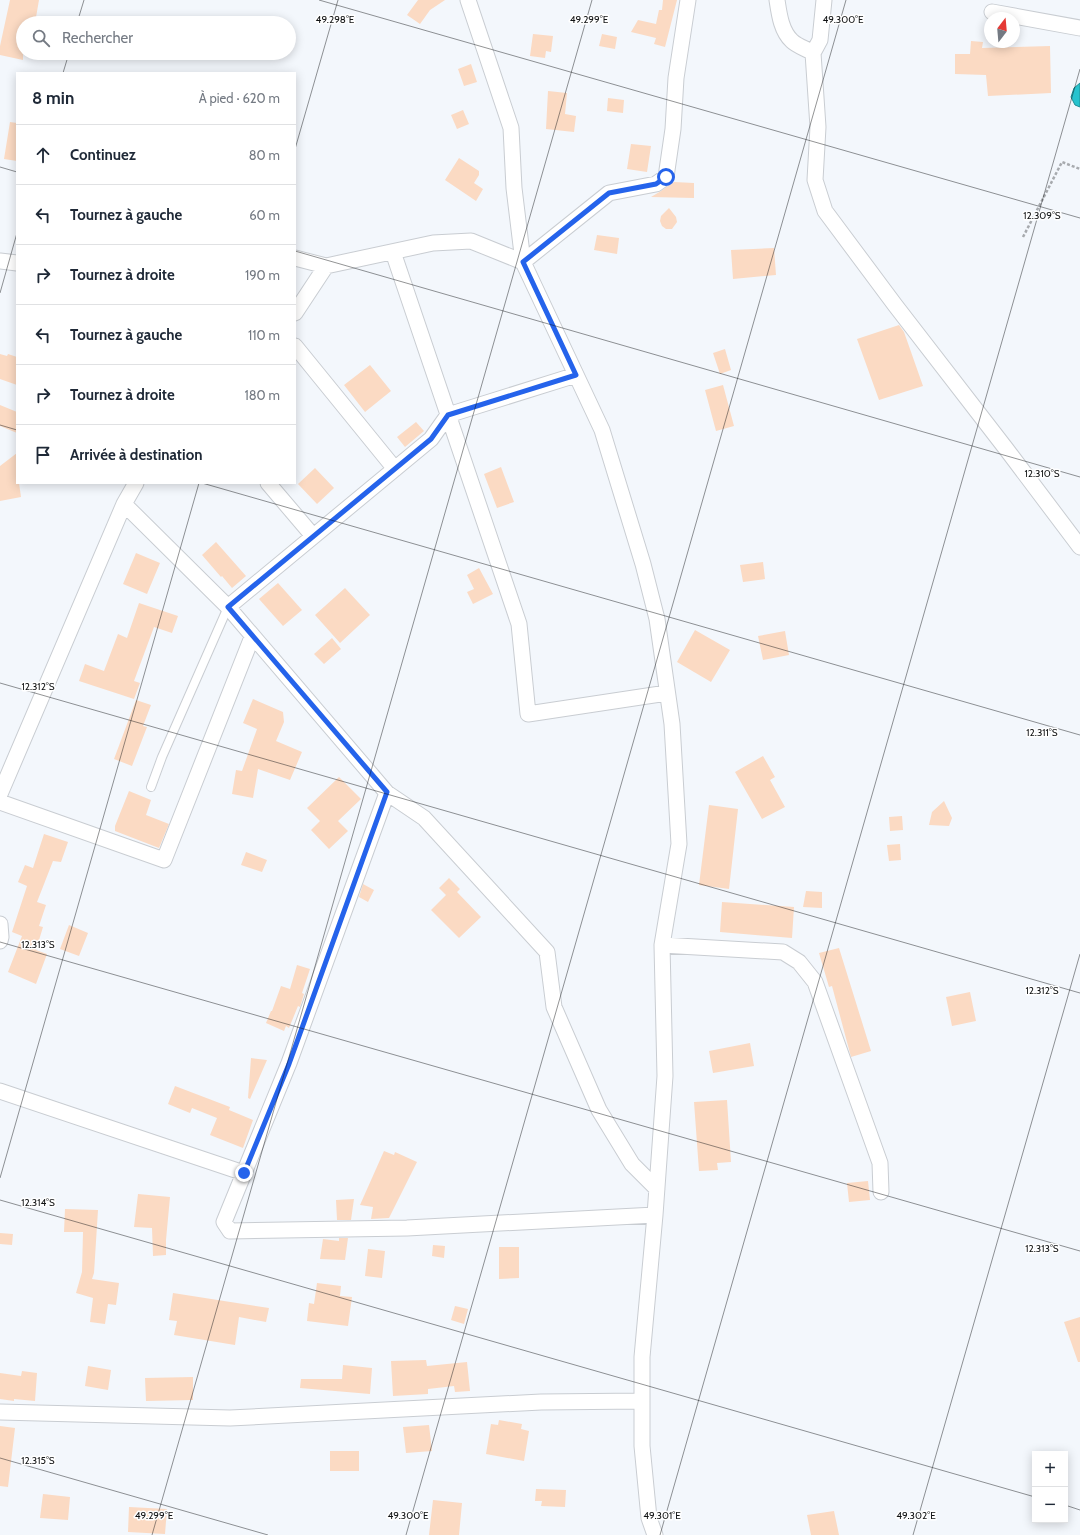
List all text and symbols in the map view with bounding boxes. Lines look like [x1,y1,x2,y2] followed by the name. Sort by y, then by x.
[984,12,1020,48] north arrow
[316,13,355,26] text: 49.298°E
[570,13,609,26] text: 49.299°E
[822,13,864,26] text: 49.300°E
[16,16,296,60] search box
[30,27,52,49] icon: search
[62,29,133,47] text: Rechercher
[32,88,74,108] text: 8 min
[199,90,280,106] text: À pied · 620 m
[32,144,54,166] icon: ahead
[70,146,136,164] text: Continuez
[249,147,280,163] text: 80 m
[657,168,675,186] route start
[32,204,54,226] icon: left
[70,206,182,224] text: Tournez à gauche
[249,207,280,223] text: 60 m
[1023,209,1061,222] text: 12.309°S
[32,264,54,286] icon: right
[70,266,175,284] text: Tournez à droite
[245,267,280,283] text: 190 m
[32,324,54,346] icon: left
[70,326,182,344] text: Tournez à gauche
[248,327,280,343] text: 110 m
[32,384,54,406] icon: right
[70,386,175,404] text: Tournez à droite
[244,387,280,403] text: 180 m
[32,444,54,466] icon: arrive
[70,446,202,464] text: Arrivée à destination
[1025,467,1060,480] text: 12.310°S
[21,680,55,693] text: 12.312°S
[1026,726,1058,739] text: 12.311°S
[21,938,55,951] text: 12.313°S
[1025,984,1059,997] text: 12.312°S
[235,1164,253,1182] route end
[21,1196,55,1209] text: 12.314°S
[1025,1242,1059,1255] text: 12.313°S
[1032,1451,1068,1523] map controls
[1032,1451,1068,1487] button: +
[21,1454,55,1467] text: 12.315°S
[1032,1487,1068,1523] button: −
[135,1509,174,1522] text: 49.299°E
[387,1509,429,1522] text: 49.300°E
[643,1509,681,1522] text: 49.301°E
[896,1509,936,1522] text: 49.302°E

